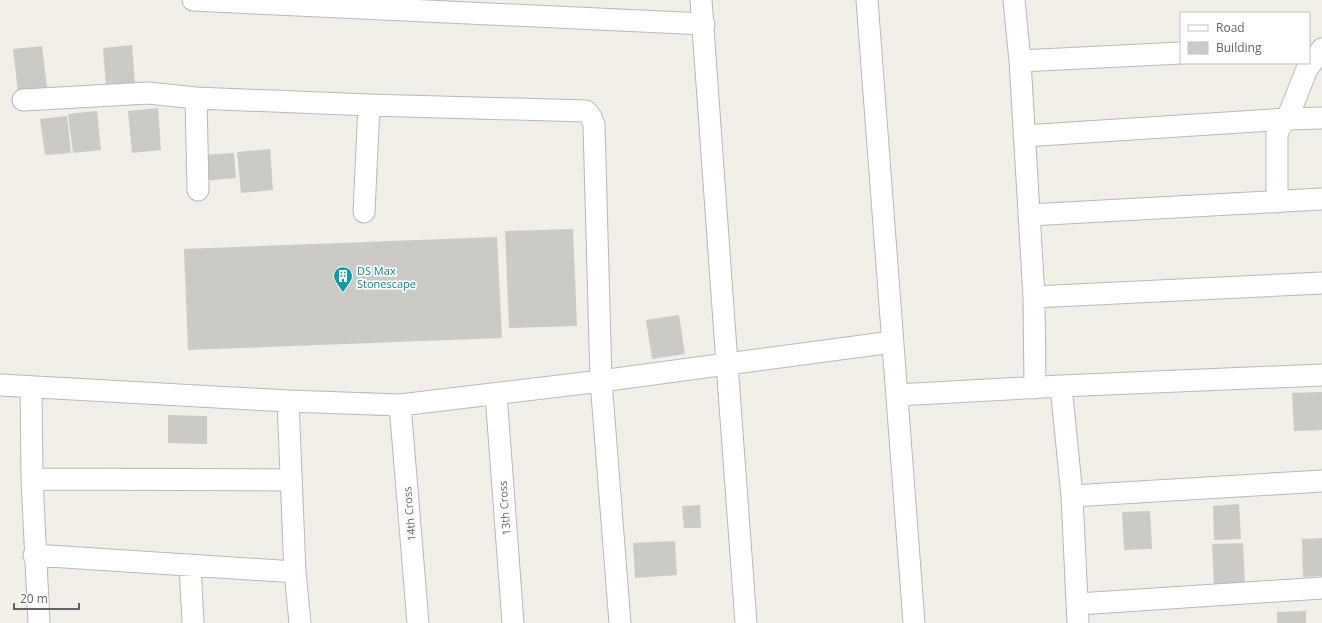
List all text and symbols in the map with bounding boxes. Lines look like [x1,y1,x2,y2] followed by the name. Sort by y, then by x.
[1180,12,1310,64] legend
[1216,19,1245,36] text: Road
[1216,39,1262,56] text: Building
[357,263,416,291] place label: DS Max Stonescape
[332,265,354,293] building icon: DS Max Stonescape
[495,480,513,536] street label: 13th Cross
[399,486,419,542] street label: 14th Cross
[14,585,79,611] scale bar
[20,590,48,607] text: 20 m

